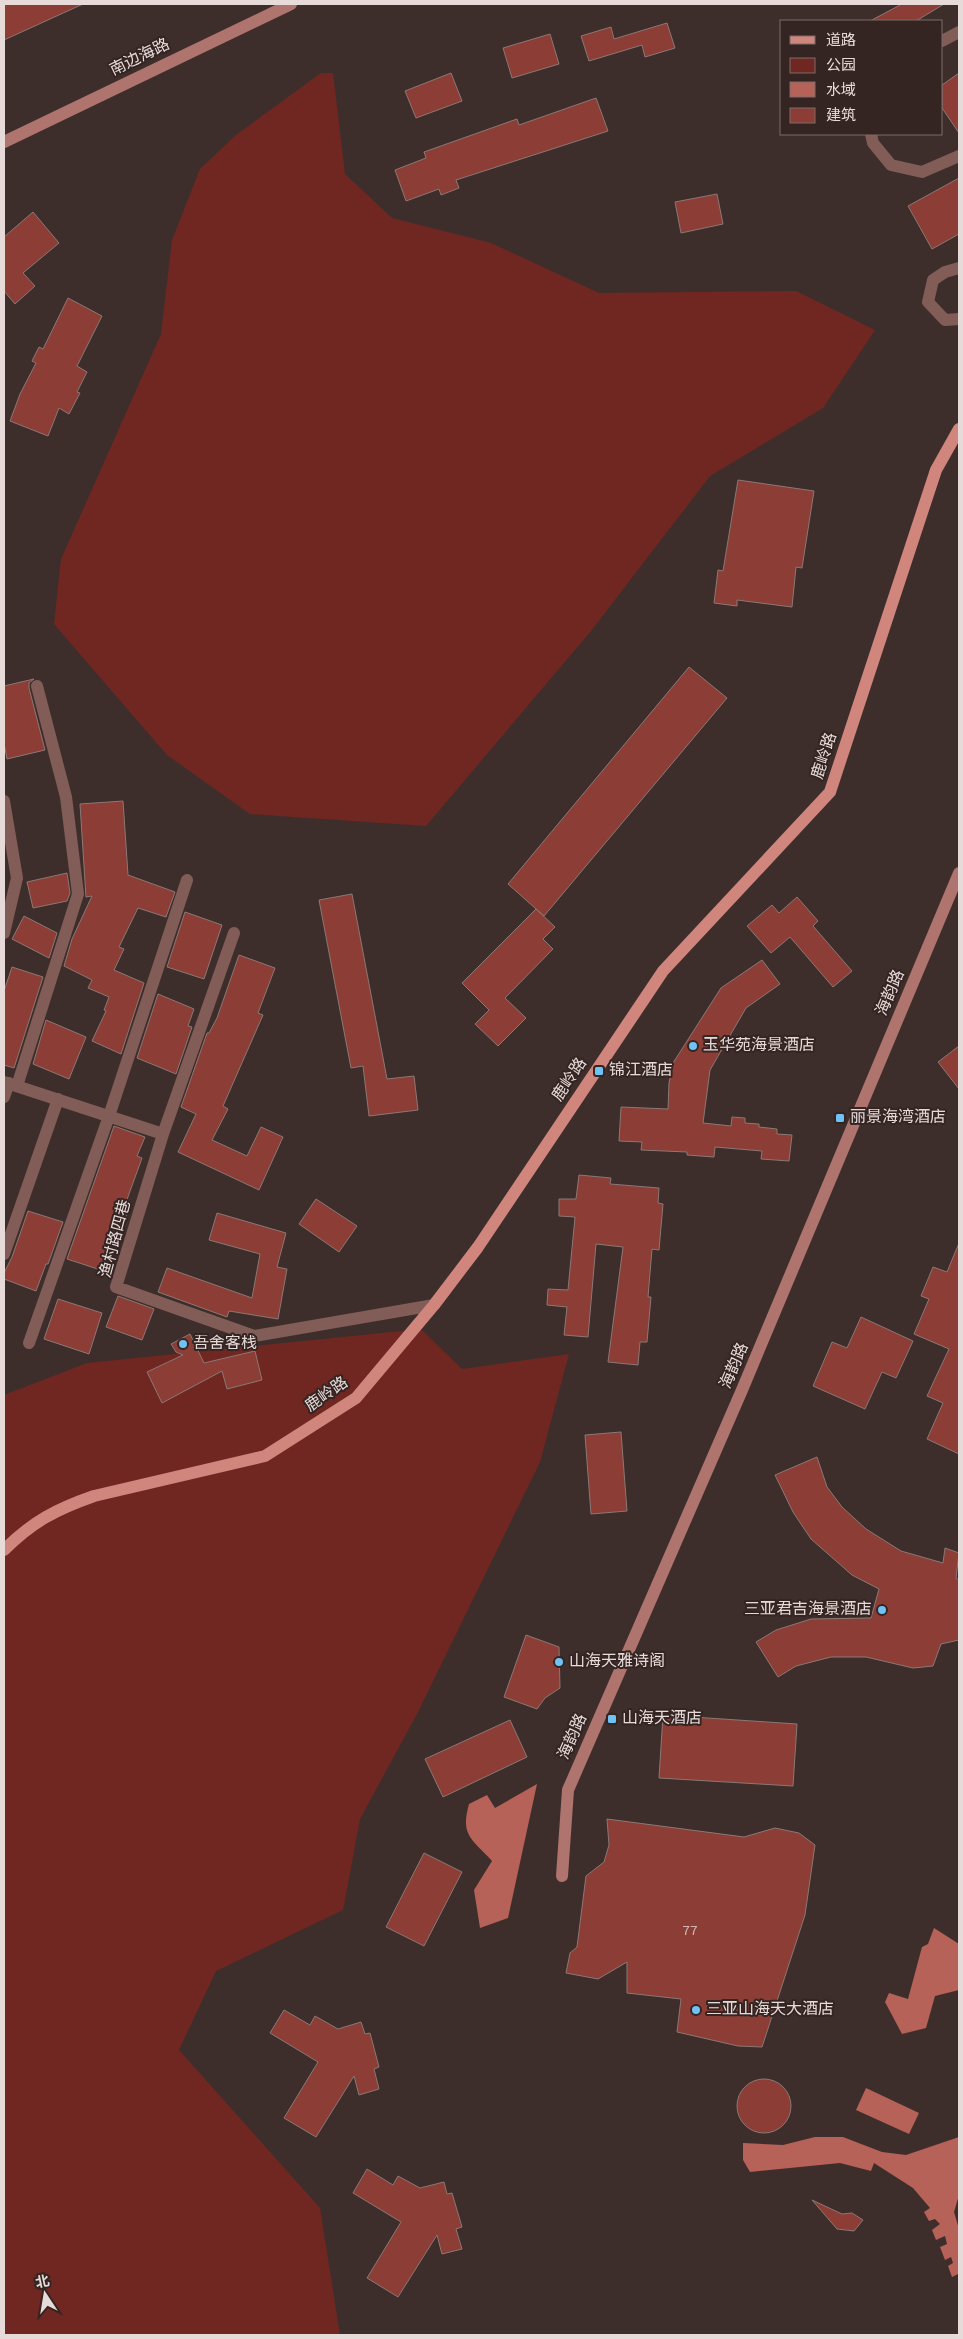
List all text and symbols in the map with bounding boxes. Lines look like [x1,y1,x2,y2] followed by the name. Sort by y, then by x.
[780,20,943,135] legend
[826,32,856,51] text: 道路
[107,35,173,81] street label: 南边海路
[826,57,856,76] text: 公园
[826,82,856,101] text: 水域
[826,107,856,126] text: 建筑
[808,730,842,782] street label: 鹿岭路
[872,967,910,1019] street label: 海韵路
[703,1036,815,1056] place label: 玉华苑海景酒店
[687,1040,699,1052] marker: 玉华苑海景酒店
[548,1055,592,1105] street label: 鹿岭路
[609,1061,673,1081] place label: 锦江酒店
[593,1065,605,1077] marker: 锦江酒店
[850,1108,946,1128] place label: 丽景海湾酒店
[834,1112,846,1124] marker: 丽景海湾酒店
[96,1198,136,1280] street label: 渔村路四巷
[193,1334,257,1354] place label: 吾舍客栈
[177,1338,189,1350] marker: 吾舍客栈
[716,1340,754,1392] street label: 海韵路
[302,1373,352,1417] street label: 鹿岭路
[744,1600,872,1620] place label: 三亚君吉海景酒店
[876,1604,888,1616] marker: 三亚君吉海景酒店
[569,1652,665,1672] place label: 山海天雅诗阁
[553,1656,565,1668] marker: 山海天雅诗阁
[622,1709,702,1729] place label: 山海天酒店
[554,1711,592,1763] street label: 海韵路
[606,1713,618,1725] marker: 山海天酒店
[682,1923,698,1940] house number: 77
[706,2000,834,2020] place label: 三亚山海天大酒店
[690,2004,702,2016] marker: 三亚山海天大酒店
[20,2269,70,2319] north arrow
[34,2273,51,2293] text: 北

